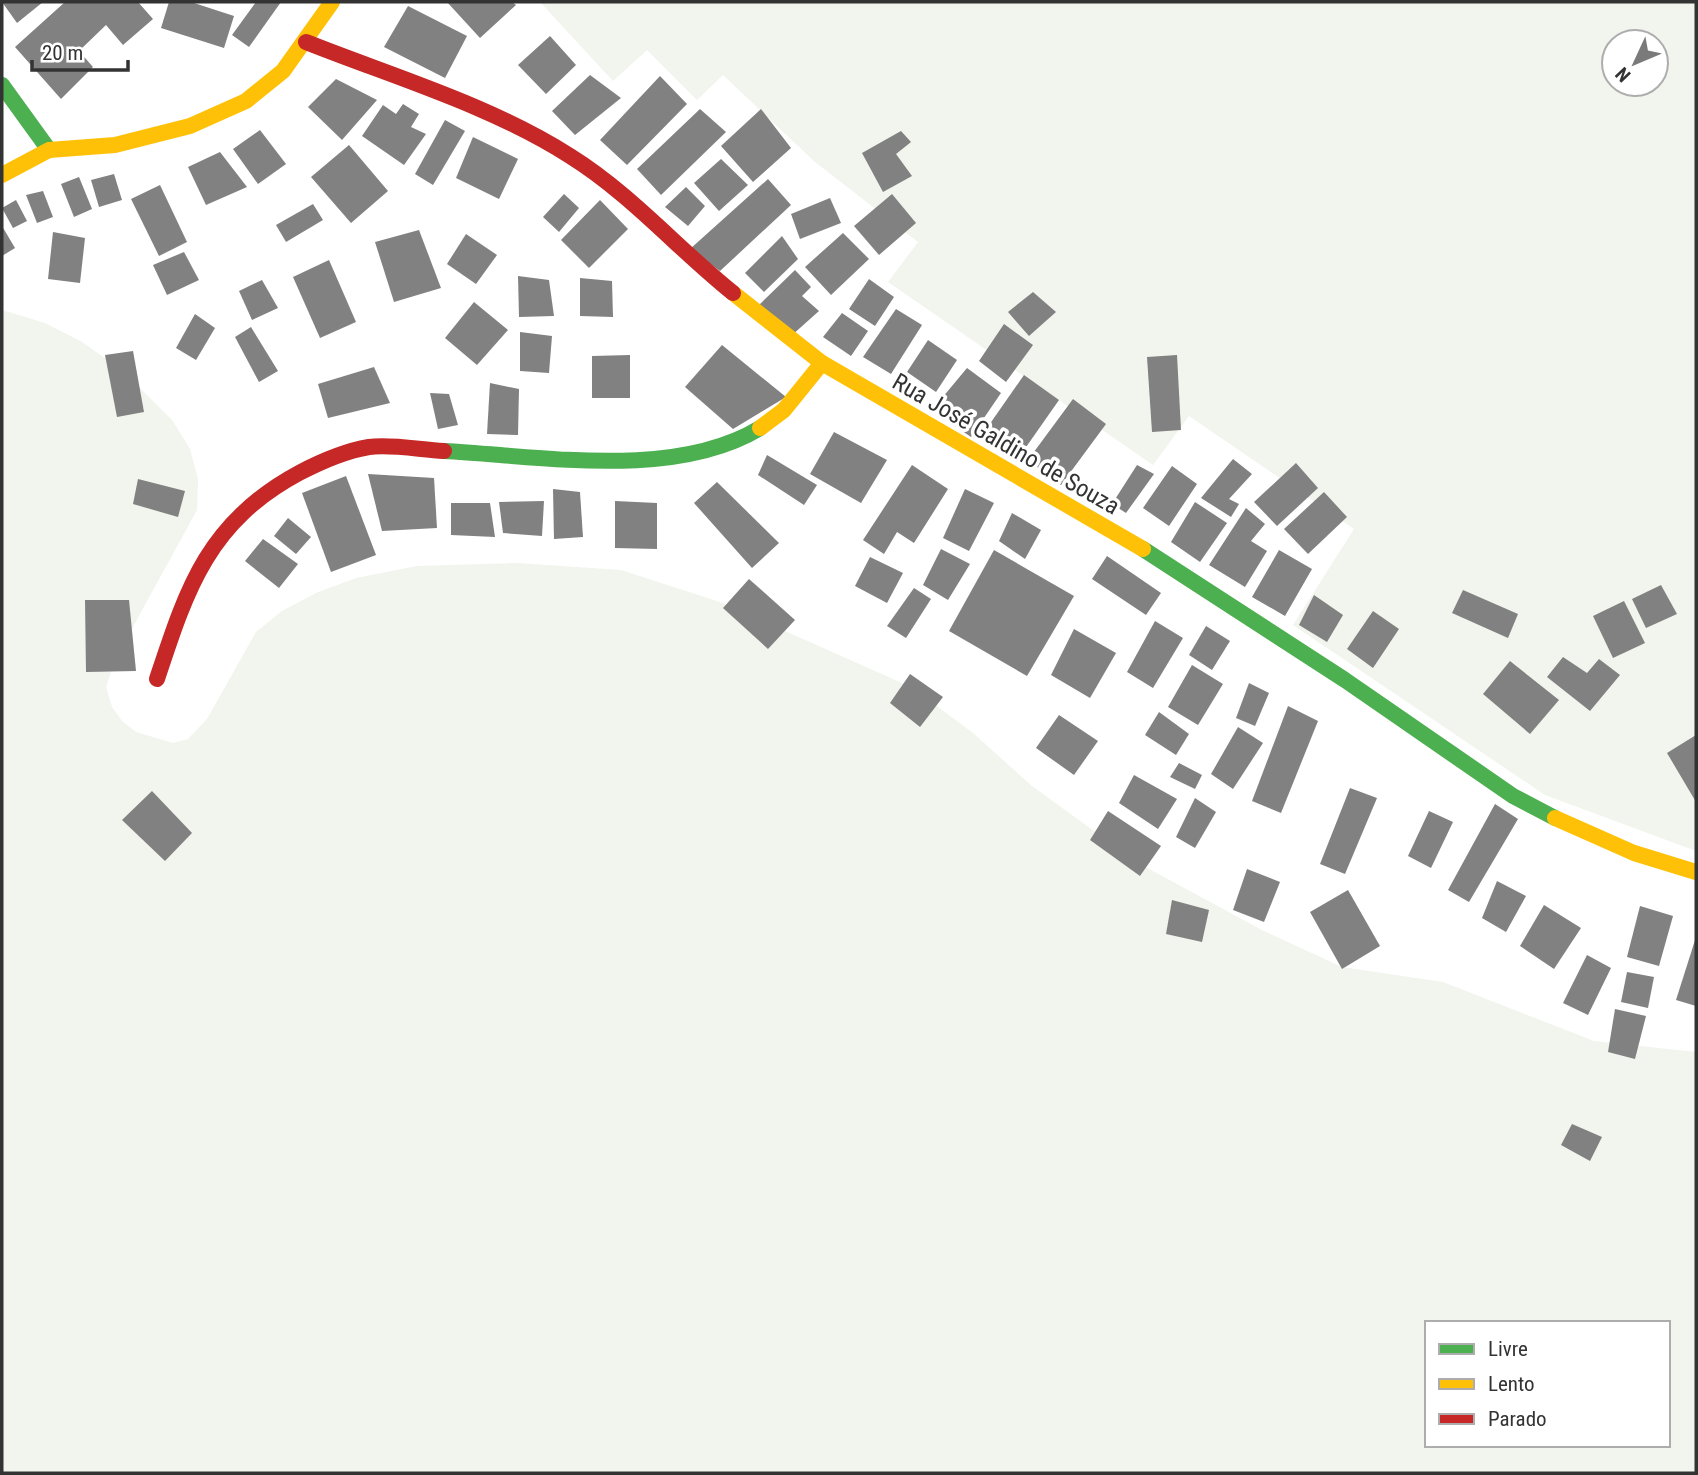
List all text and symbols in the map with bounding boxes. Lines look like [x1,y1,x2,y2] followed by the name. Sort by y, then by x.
[32,28,128,72] scale bar
[1600,28,1670,98] north arrow
[42,41,83,65] text: 20 m
[1611,62,1635,87] text: N
[888,368,1124,520] street label: Rua José Galdino de Souza
[1425,1321,1670,1447] legend
[1488,1337,1528,1361] text: Livre
[1488,1372,1535,1396] text: Lento
[1488,1407,1547,1431] text: Parado

